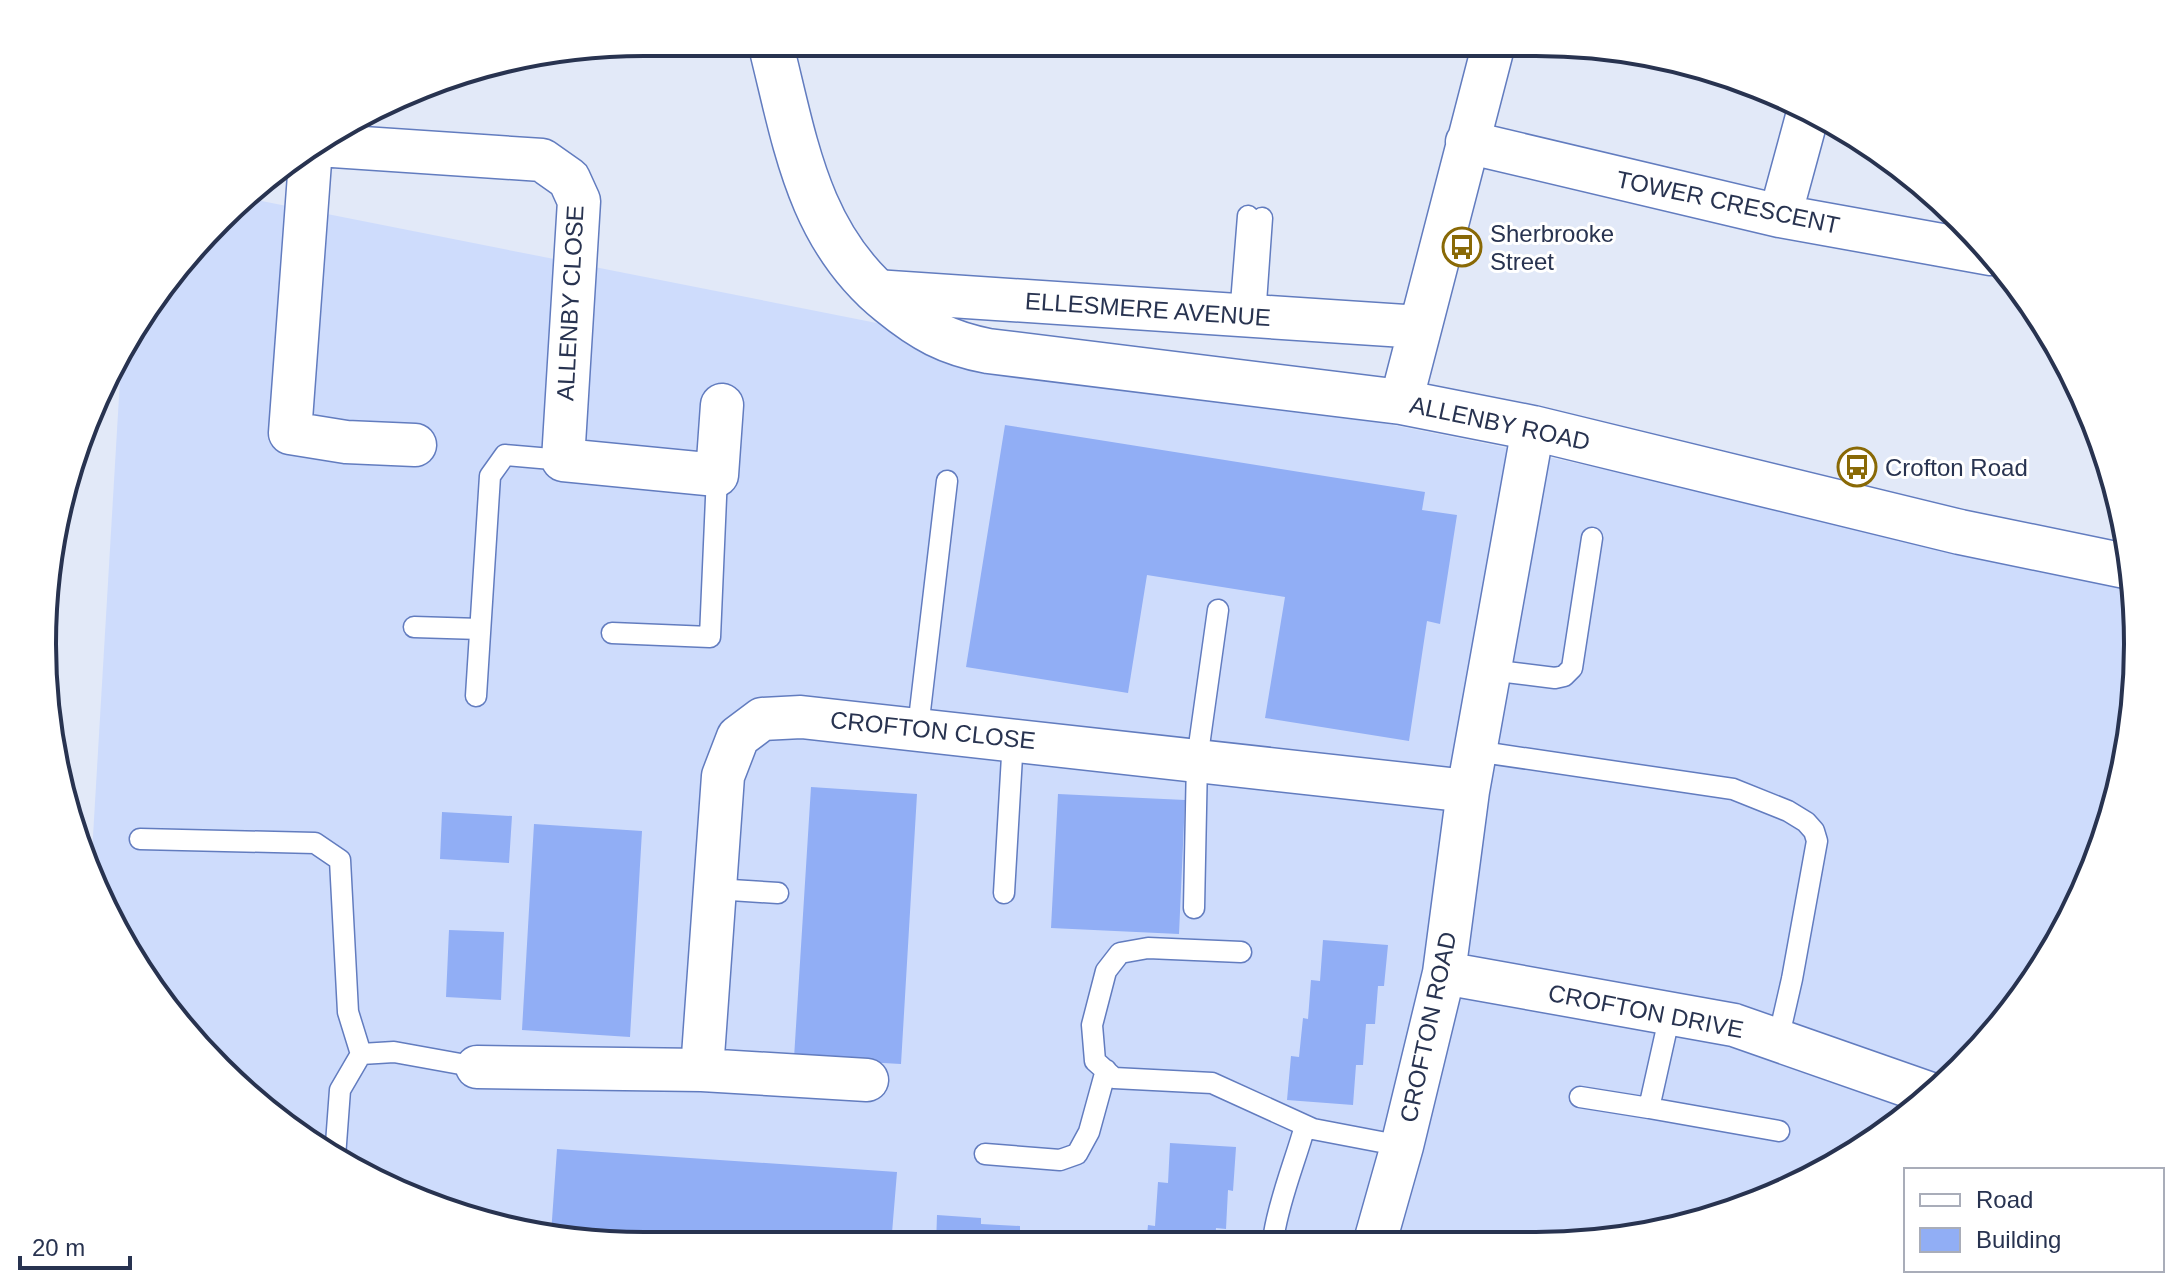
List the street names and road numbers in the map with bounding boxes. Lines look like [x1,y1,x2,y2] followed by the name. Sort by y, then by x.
[1614,165,1842,239] street label: TOWER CRESCENT
[551,205,589,401] street label: ALLENBY CLOSE
[1024,287,1272,331] street label: ELLESMERE AVENUE
[1407,391,1593,455] street label: ALLENBY ROAD
[829,706,1037,754] street label: CROFTON CLOSE
[1395,929,1461,1125] street label: CROFTON ROAD
[1546,979,1746,1043] street label: CROFTON DRIVE

